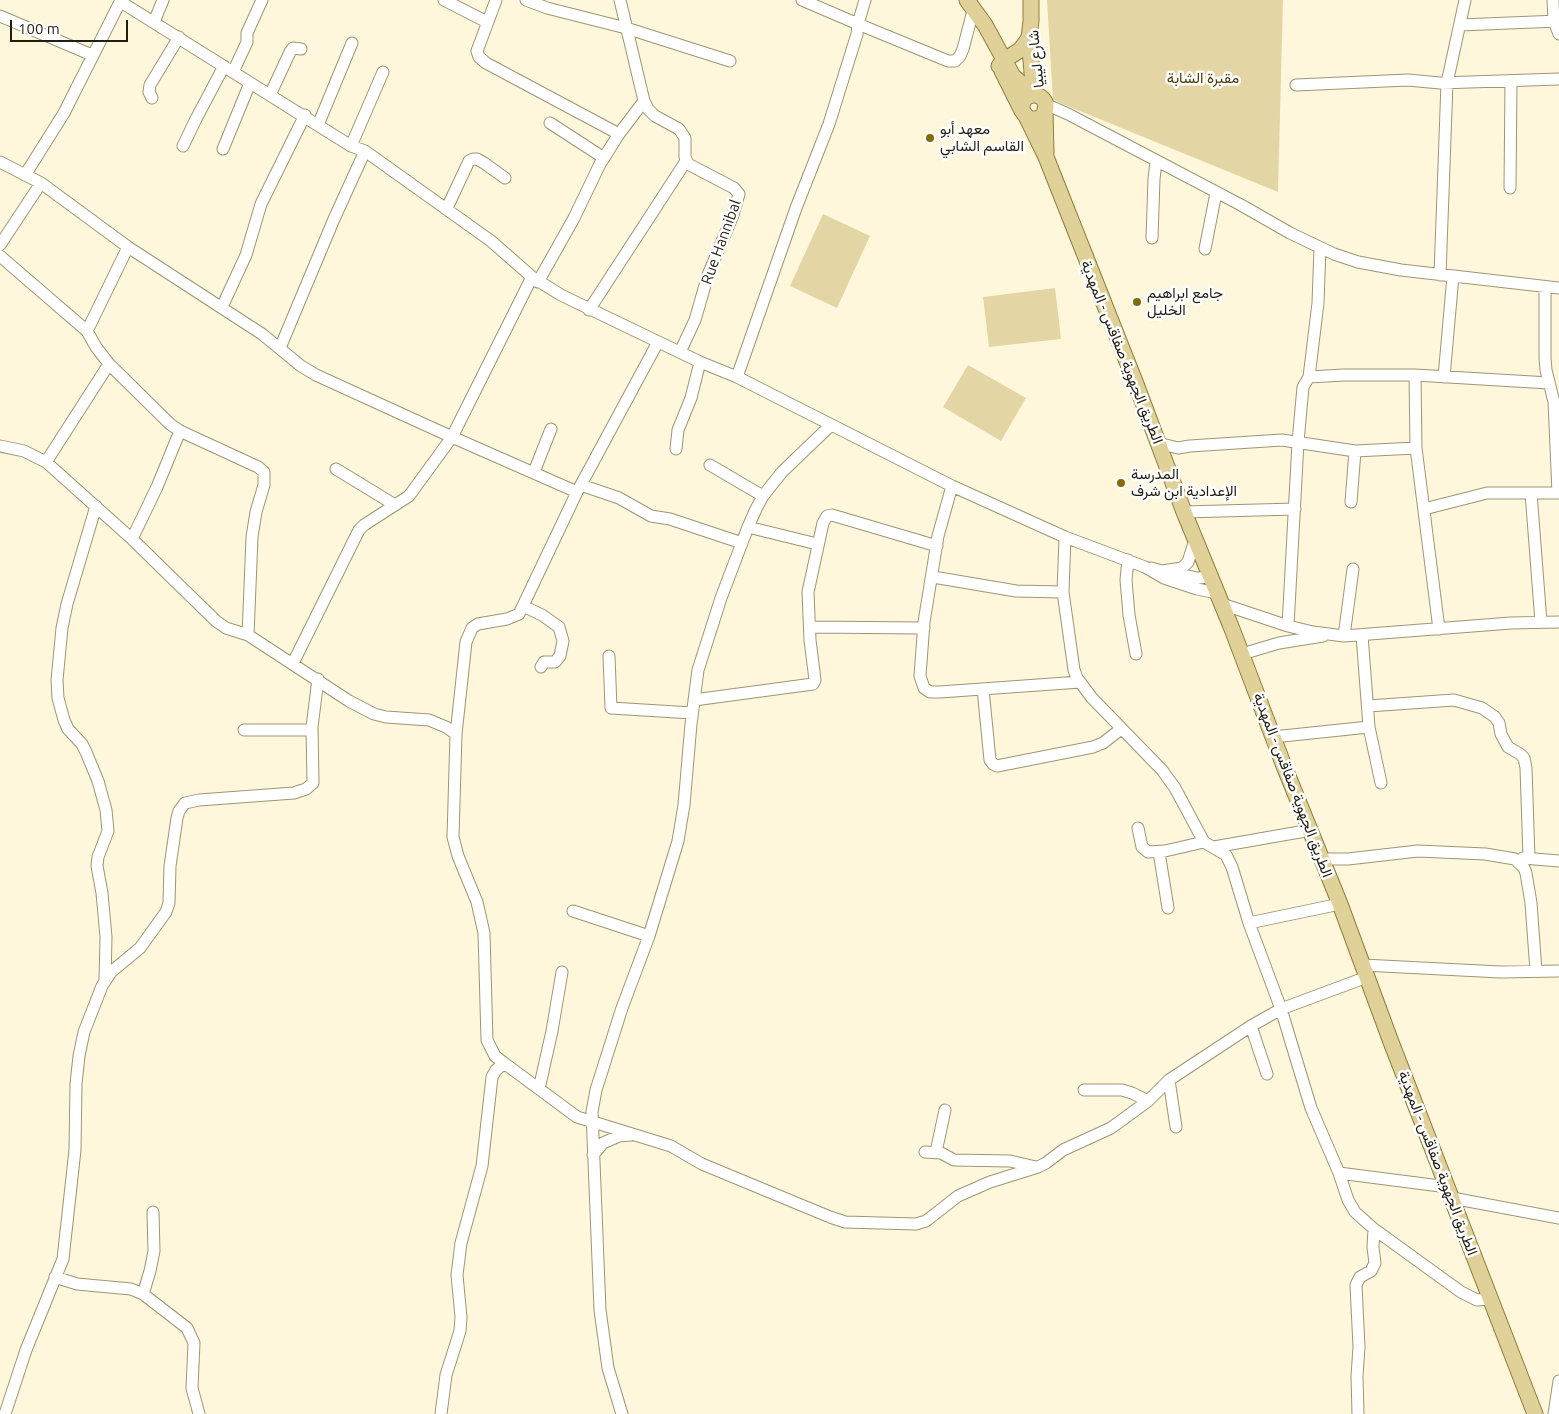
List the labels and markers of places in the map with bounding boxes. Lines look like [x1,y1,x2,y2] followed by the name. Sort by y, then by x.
[940,120,1024,155] place label: معهد أبو القاسم الشابي
[924,132,936,144] marker: معهد أبو القاسم الشابي
[1147,284,1223,319] place label: جامع ابراهيم الخليل
[1131,296,1143,308] marker: جامع ابراهيم الخليل
[1131,465,1237,500] place label: المدرسة الإعدادية ابن شرف
[1115,477,1127,489] marker: المدرسة الإعدادية ابن شرف

